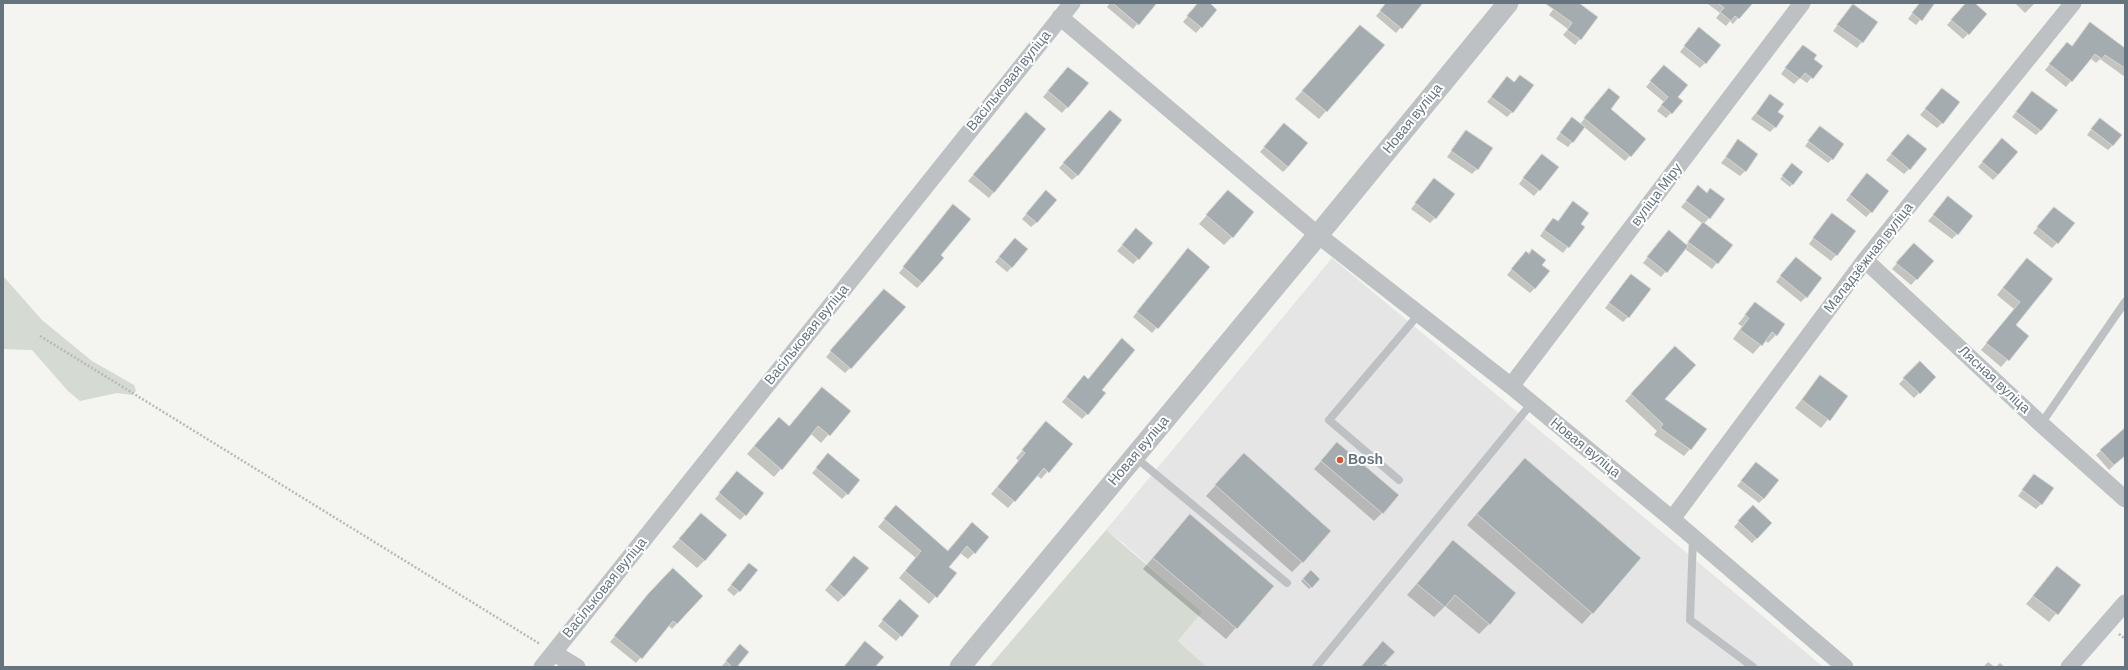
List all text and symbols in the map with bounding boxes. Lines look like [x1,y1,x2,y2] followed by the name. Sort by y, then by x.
[963,27,1055,135] street label: Васільковая вуліца
[1380,81,1446,157] street label: Новая вуліца
[1628,160,1686,230] street label: вуліца Міру
[1821,200,1917,316] street label: Маладзёжная вуліца
[761,281,853,389] street label: Васільковая вуліца
[1955,343,2033,417] street label: Лясная вуліца
[1105,413,1173,489] street label: Новая вуліца
[1547,415,1623,481] street label: Новая вуліца
[1348,452,1383,468] place label: Bosh
[1335,455,1345,465] marker: Bosh
[559,534,651,642] street label: Васільковая вуліца

